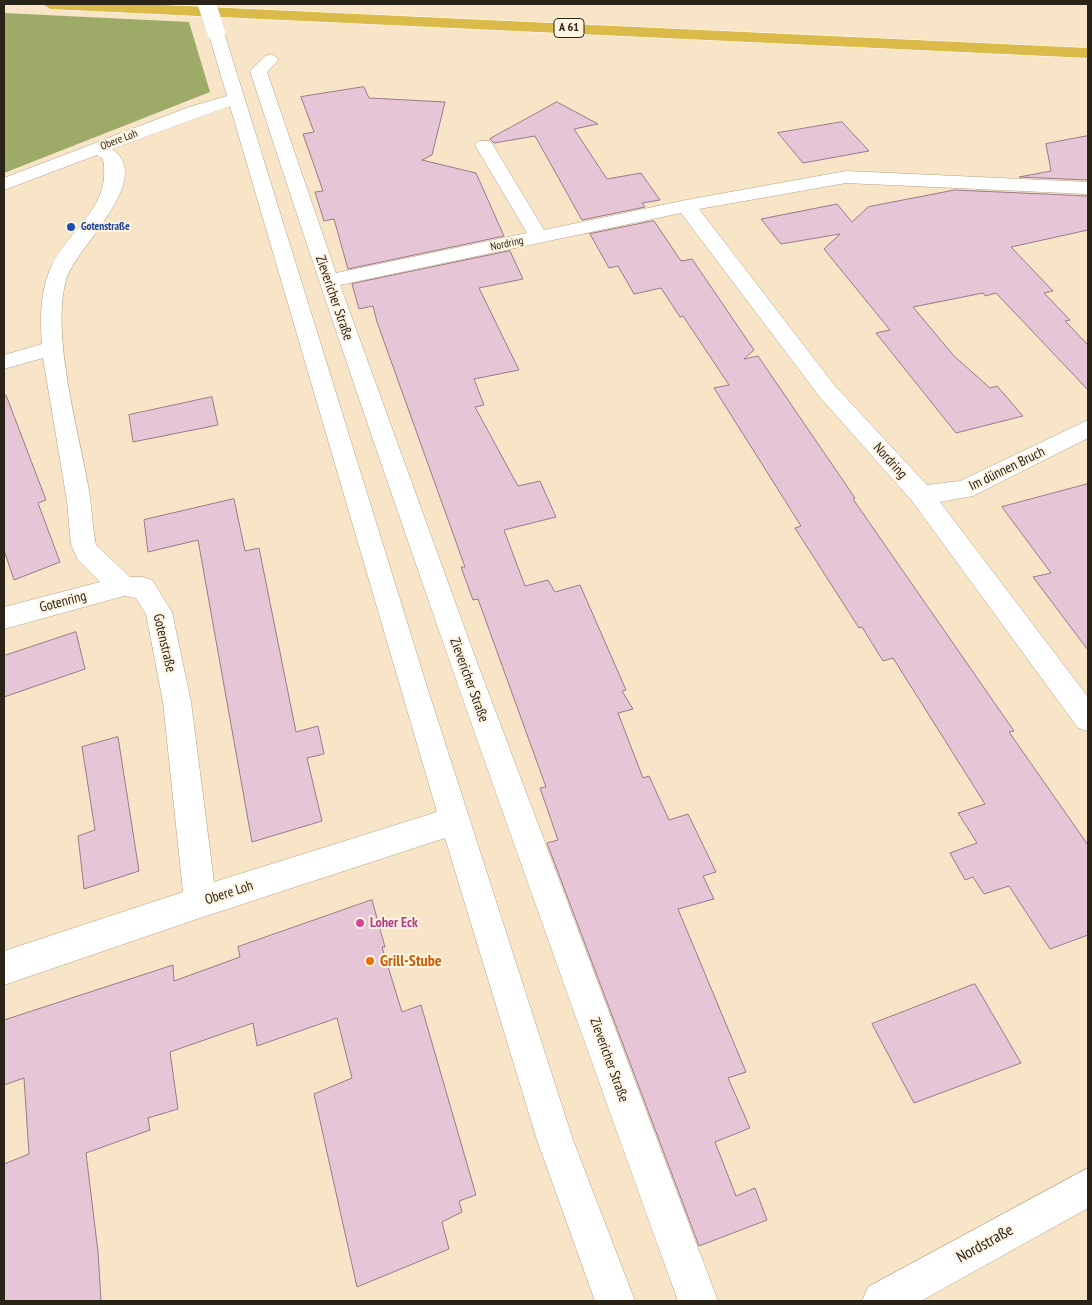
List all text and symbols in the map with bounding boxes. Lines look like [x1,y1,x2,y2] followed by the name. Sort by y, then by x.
[554,18,584,38] road number: A 61
[98,127,140,153] street label: Obere Loh
[81,220,130,234] place label: Gotenstraße
[65,221,77,233] marker: Gotenstraße
[489,234,525,254] street label: Nordring
[312,253,356,343] street label: Zievericher Straße
[870,440,910,482] street label: Nordring
[966,443,1048,495] street label: Im dünnen Bruch
[38,588,88,616] street label: Gotenring
[149,612,179,674] street label: Gotenstraße
[446,636,492,724] street label: Zievericher Straße
[203,877,255,909] street label: Obere Loh
[370,915,418,931] place label: Loher Eck
[354,917,366,929] marker: Loher Eck
[380,951,442,971] place label: Grill-Stube
[364,955,376,967] marker: Grill-Stube
[586,1016,632,1104] street label: Zievericher Straße
[953,1221,1017,1267] street label: Nordstraße

